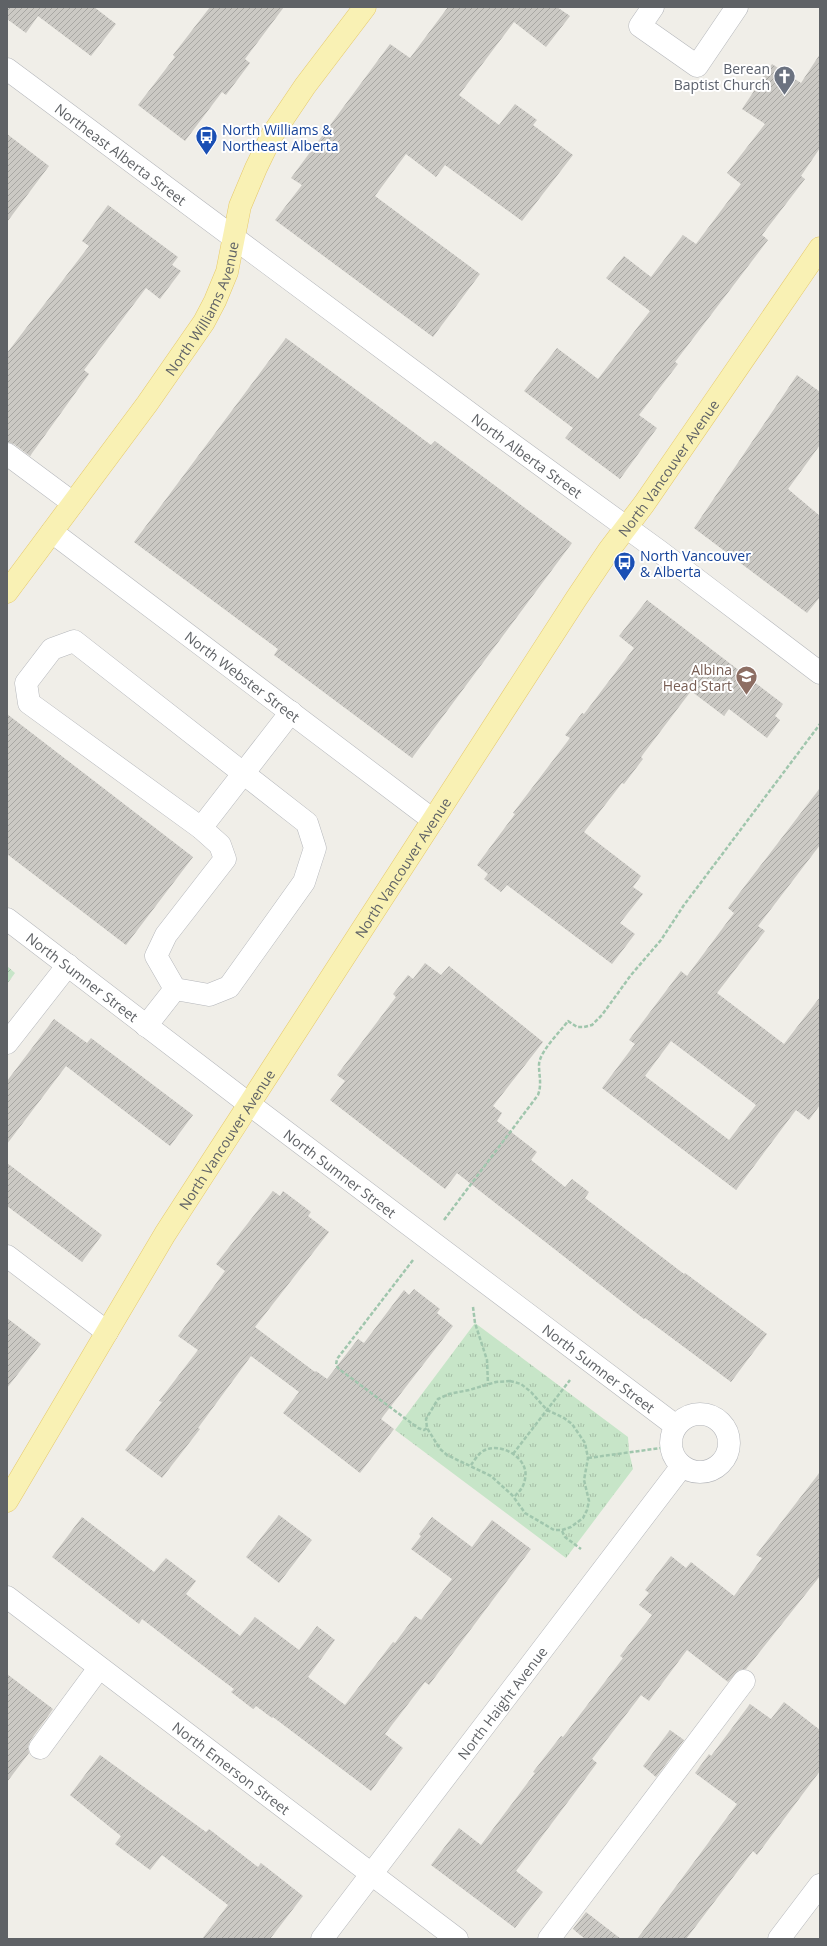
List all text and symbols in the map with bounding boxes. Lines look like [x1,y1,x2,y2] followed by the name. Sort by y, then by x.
[674,59,770,94] place label: Berean Baptist Church
[772,63,798,96] church icon: Berean Baptist Church
[51,99,191,209] street label: Northeast Alberta Street
[222,120,339,155] place label: North Williams & Northeast Alberta
[193,124,219,157] bus stop icon: North Williams & Northeast Alberta
[160,240,242,379] street label: North Williams Avenue
[613,395,723,540] street label: North Vancouver Avenue
[468,409,586,502] street label: North Alberta Street
[640,546,751,581] place label: North Vancouver & Alberta
[611,550,637,583] bus stop icon: North Vancouver & Alberta
[181,627,304,726] street label: North Webster Street
[663,660,732,695] place label: Albina Head Start
[734,664,760,697] school or university icon: Albina Head Start
[350,793,455,941] street label: North Vancouver Avenue
[23,928,142,1026] street label: North Sumner Street
[174,1065,279,1213] street label: North Vancouver Avenue
[280,1124,400,1221] street label: North Sumner Street
[539,1319,659,1417] street label: North Sumner Street
[453,1642,551,1763] street label: North Haight Avenue
[169,1717,294,1818] street label: North Emerson Street

